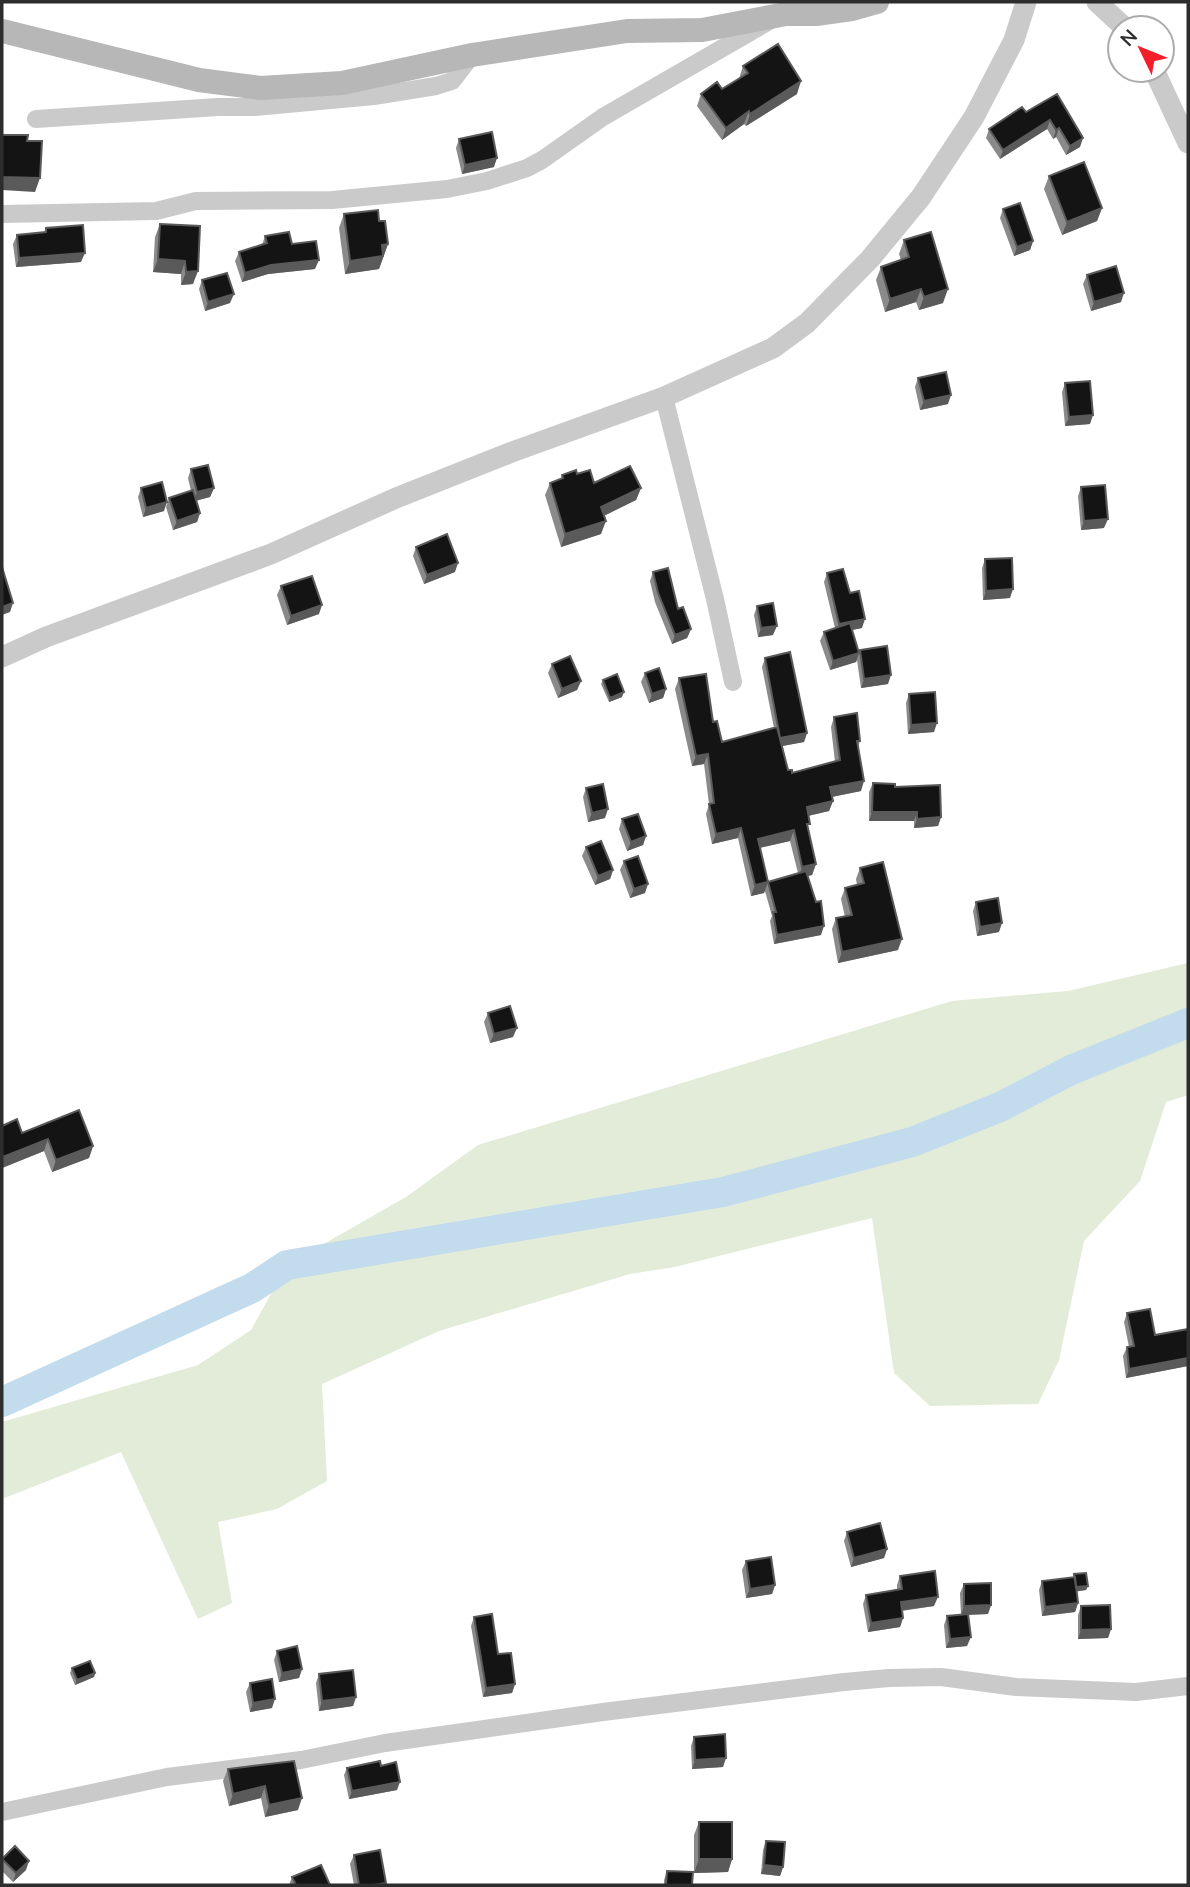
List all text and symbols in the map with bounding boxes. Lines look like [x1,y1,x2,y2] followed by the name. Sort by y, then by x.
[1106,14,1176,84] north arrow
[1115,24,1144,52] text: N

